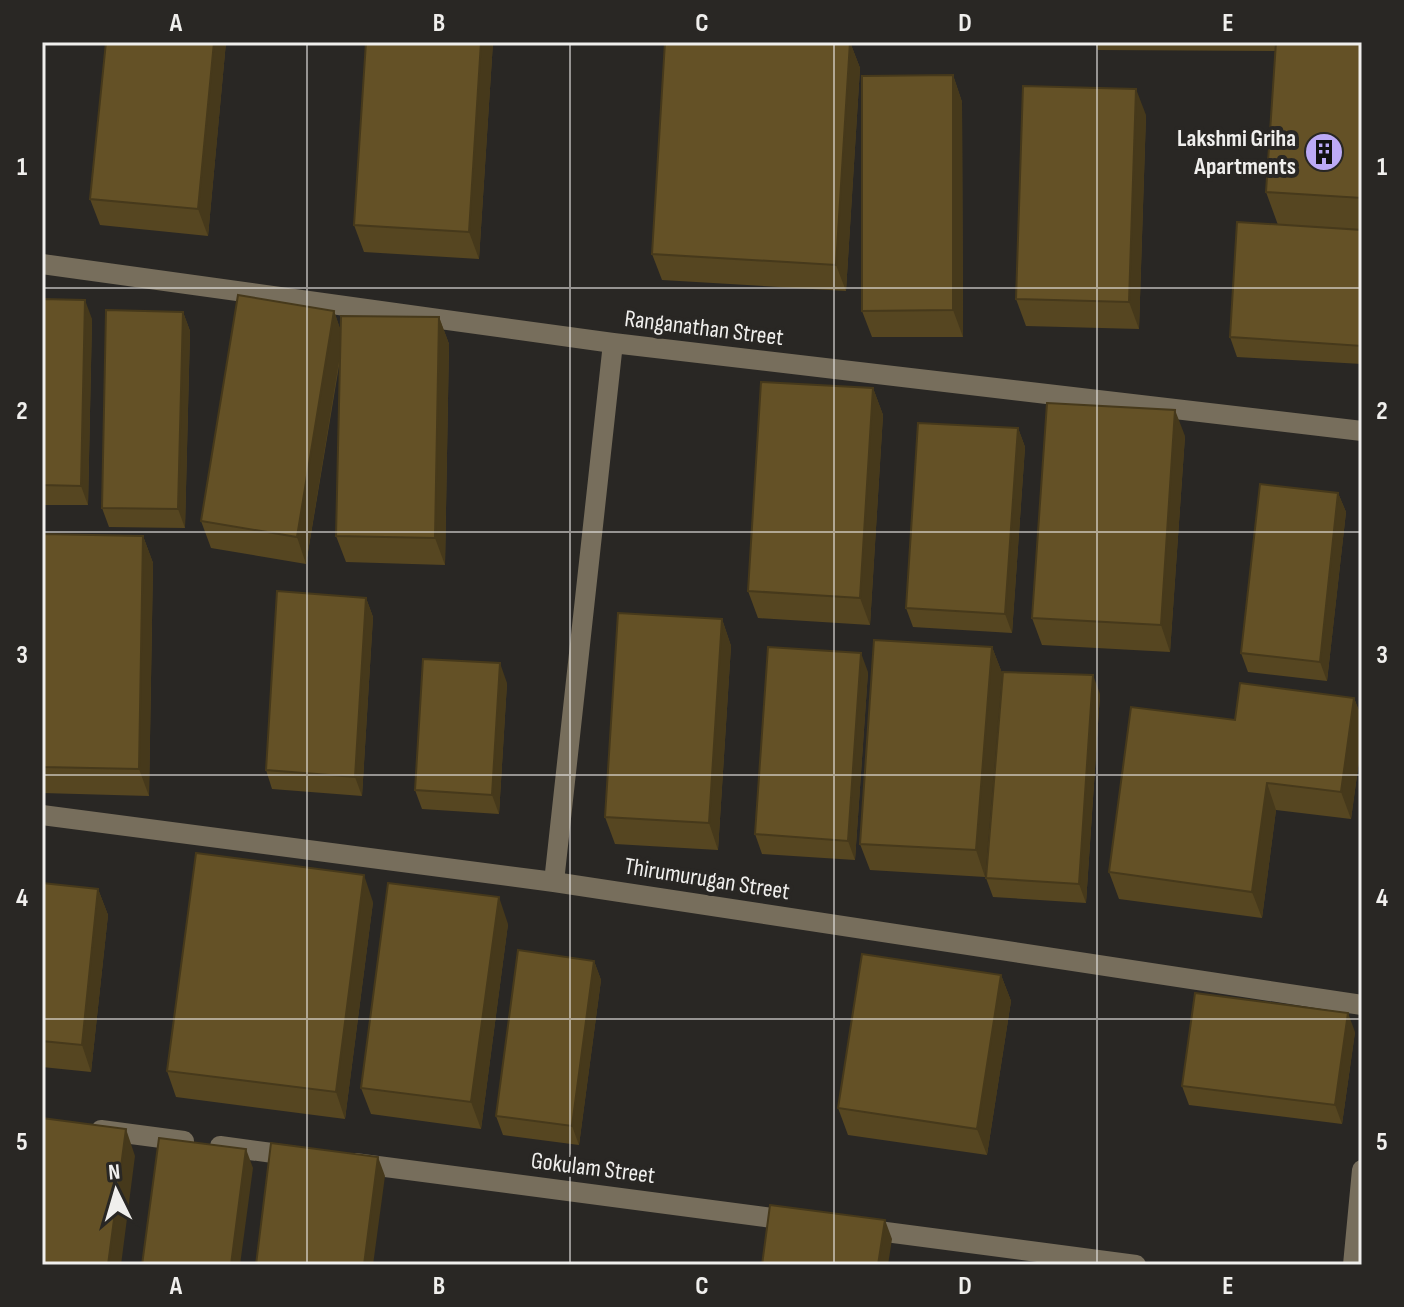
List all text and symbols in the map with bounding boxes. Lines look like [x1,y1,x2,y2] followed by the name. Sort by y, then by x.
[169,8,183,39] text: A
[433,8,445,39] text: B
[695,8,709,39] text: C
[958,8,972,39] text: D
[1222,8,1234,39] text: E
[1177,124,1296,181] place label: Lakshmi Griha Apartments
[1303,131,1345,173] building icon: Lakshmi Griha Apartments
[17,152,27,183] text: 1
[1377,152,1387,183] text: 1
[623,304,785,352] street label: Ranganathan Street
[16,396,28,427] text: 2
[1376,396,1388,427] text: 2
[16,640,28,671] text: 3
[1376,640,1388,671] text: 3
[622,852,792,906] street label: Thirumurugan Street
[16,883,28,914] text: 4
[1376,883,1388,914] text: 4
[16,1127,28,1158] text: 5
[1376,1127,1388,1158] text: 5
[529,1146,657,1190] street label: Gokulam Street
[76,1151,156,1231] north arrow
[107,1159,121,1187] text: N
[169,1271,183,1302] text: A
[433,1271,445,1302] text: B
[695,1271,709,1302] text: C
[958,1271,972,1302] text: D
[1222,1271,1234,1302] text: E

